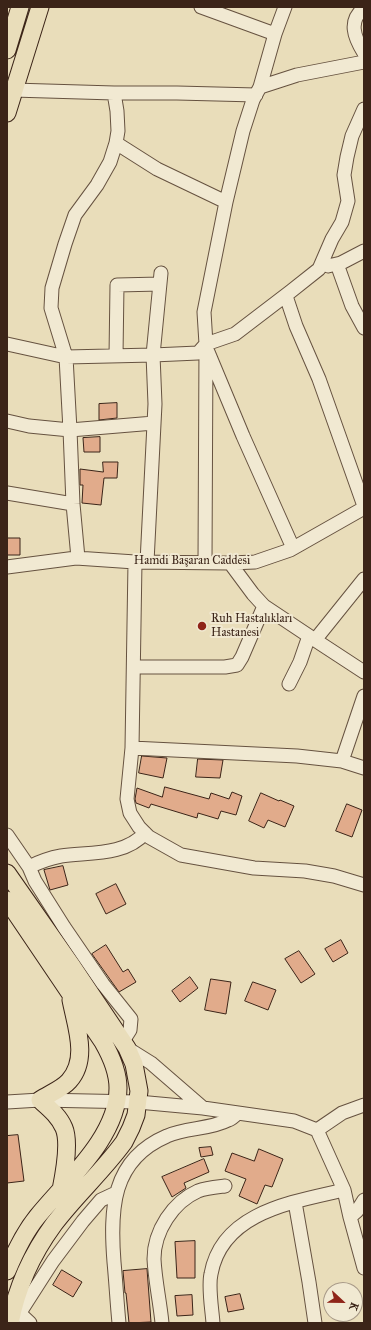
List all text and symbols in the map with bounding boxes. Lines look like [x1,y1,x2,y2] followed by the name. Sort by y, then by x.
[134,554,250,568] street label: Hamdi Başaran Caddesi
[211,612,292,640] place label: Ruh Hastalıkları Hastanesi
[196,620,208,632] marker: Ruh Hastalıkları Hastanesi
[323,1282,363,1322] north arrow
[346,1300,361,1312] text: K

